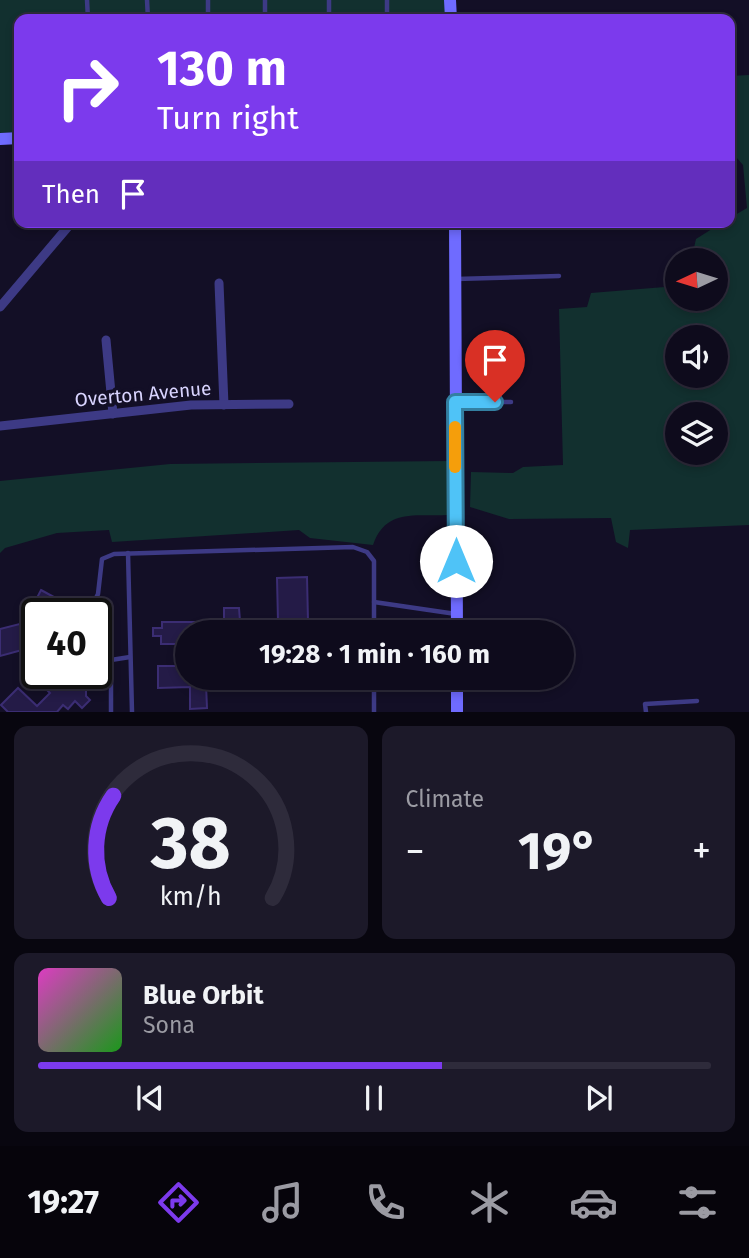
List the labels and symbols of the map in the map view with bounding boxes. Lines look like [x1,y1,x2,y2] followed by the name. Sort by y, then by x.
[665,248,728,312] north arrow
[465,330,525,402] pin
[74,377,212,411] street label: Overton Avenue
[419,524,493,598] position arrow
[21,598,112,689] speed limit sign: 40

